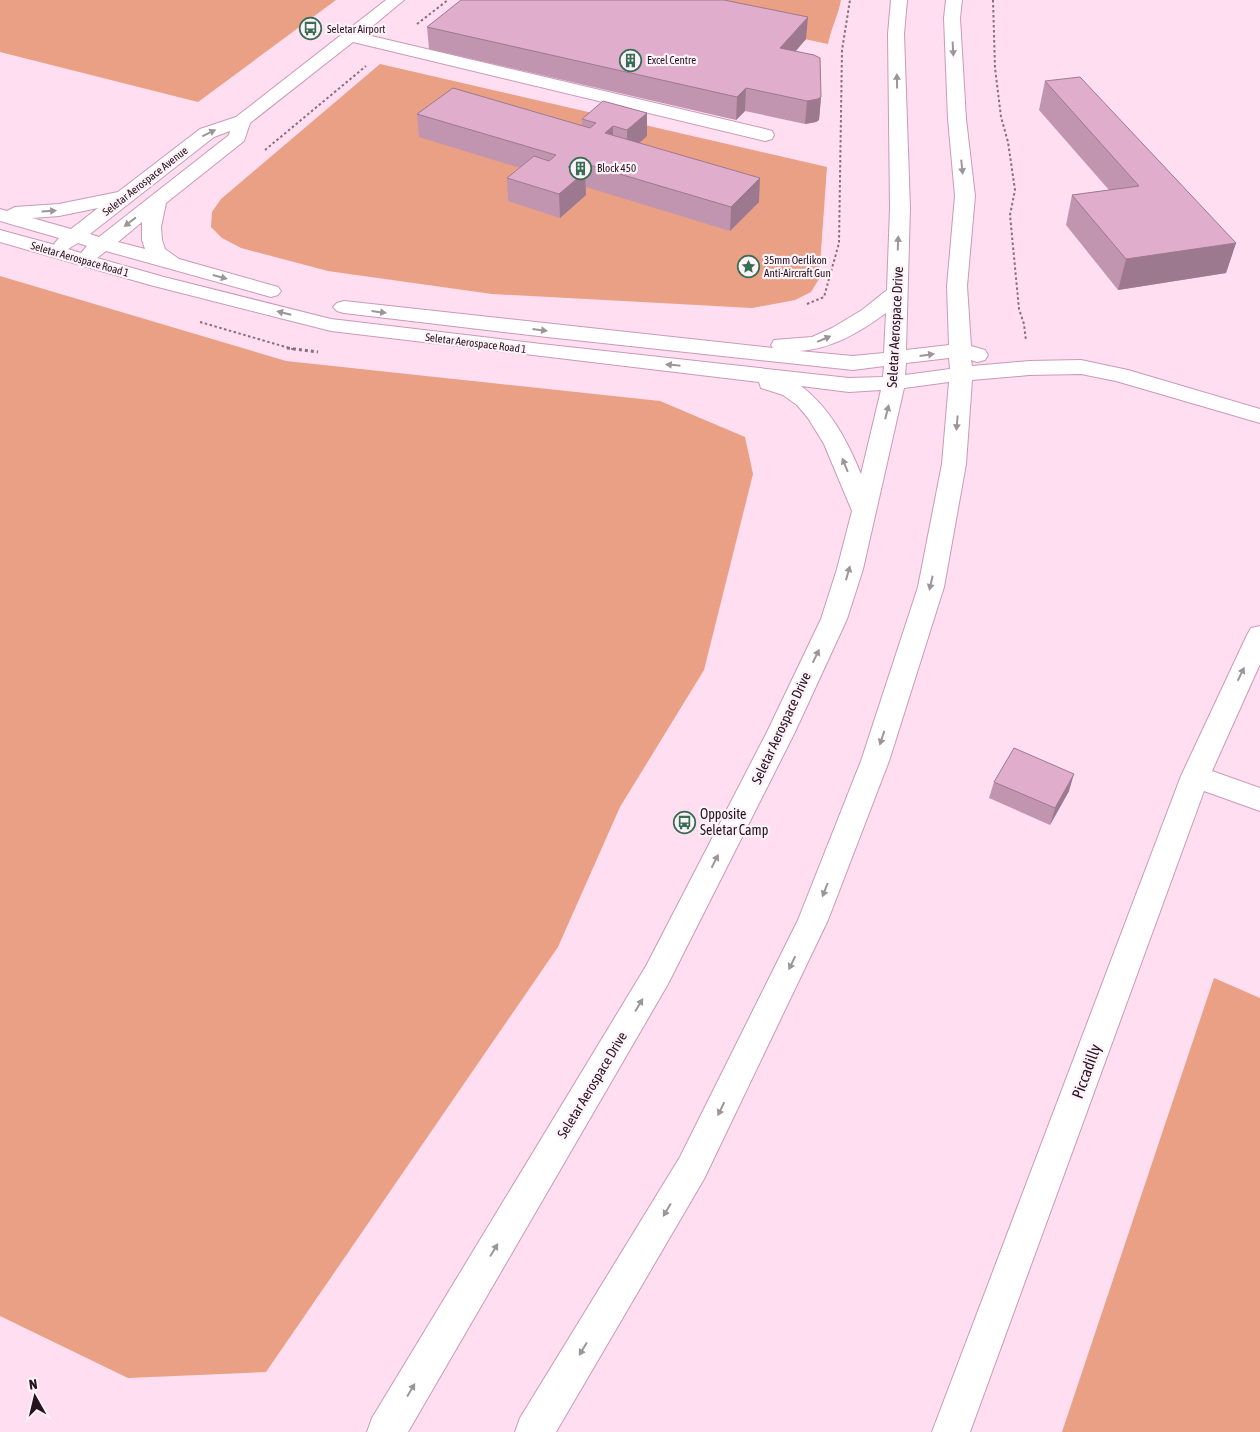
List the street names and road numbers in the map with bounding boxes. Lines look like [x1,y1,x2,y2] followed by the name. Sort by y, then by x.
[100,144,190,218] street label: Seletar Aerospace Avenue
[29,239,131,279] street label: Seletar Aerospace Road 1
[884,266,906,388] street label: Seletar Aerospace Drive
[425,331,527,355] street label: Seletar Aerospace Road 1
[748,670,814,786] street label: Seletar Aerospace Drive
[554,1029,630,1141] street label: Seletar Aerospace Drive
[1068,1041,1105,1101] street label: Piccadilly

